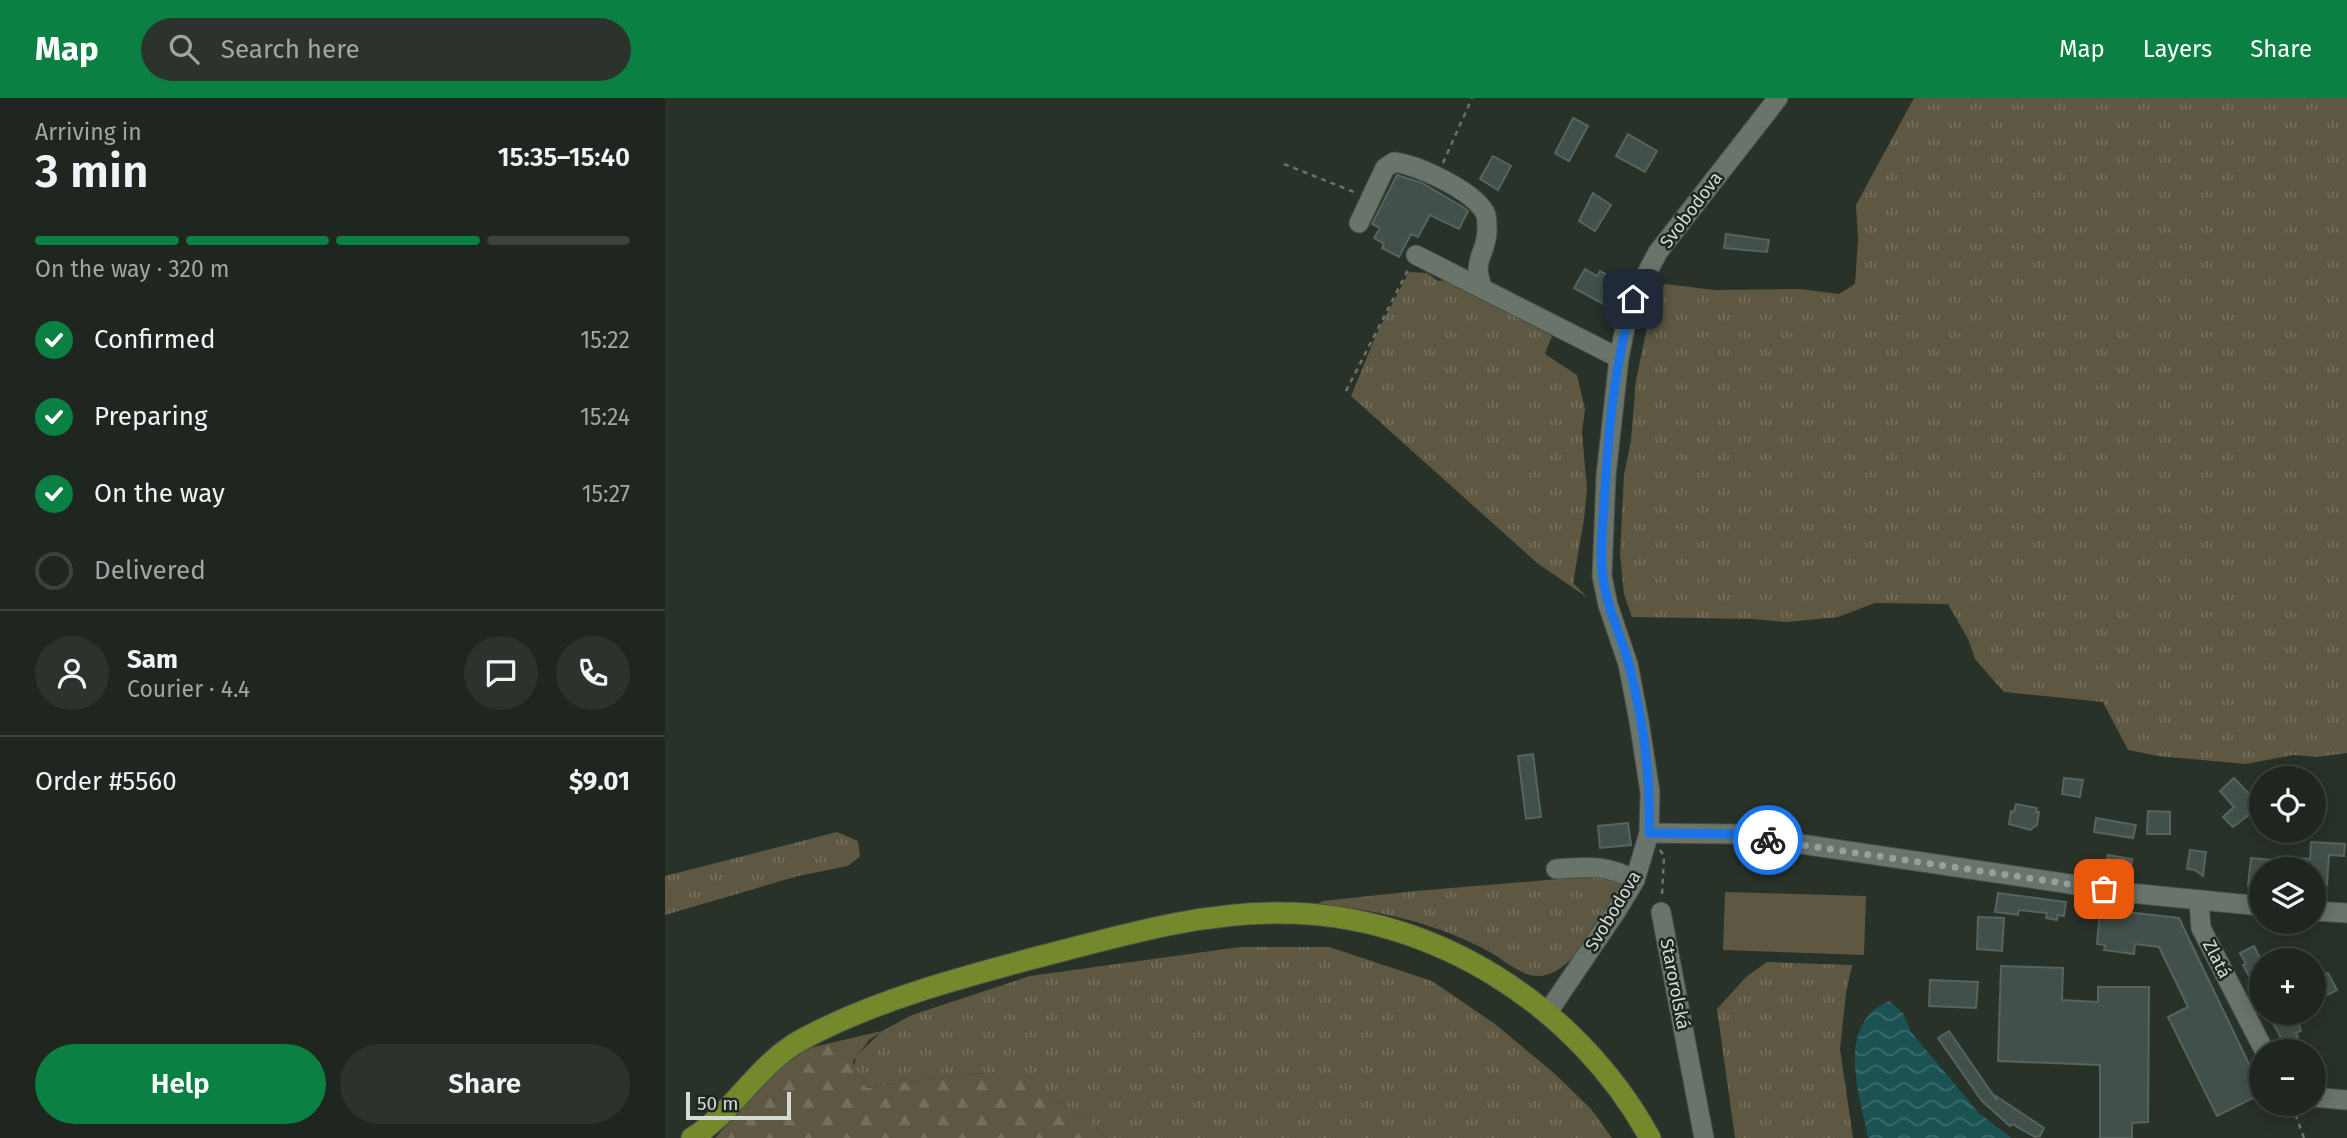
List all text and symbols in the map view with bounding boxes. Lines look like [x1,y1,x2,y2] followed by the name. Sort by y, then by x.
[141,18,631,81] search box
[35,29,99,69] text: Map
[165,30,203,68] icon: search
[221,34,360,65] text: Search here
[2059,35,2105,63] text: Map
[2143,35,2212,63] text: Layers
[2250,35,2312,63] text: Share
[35,118,142,146] text: Arriving in
[498,142,630,173] text: 15:35–15:40
[35,144,149,199] text: 3 min
[1655,168,1727,252] street label: Svobodova
[35,255,230,283] text: On the way · 320 m
[1603,269,1663,329] pin
[1614,280,1652,318] icon: home
[35,321,73,359] icon: check
[94,324,215,355] text: Confirmed
[580,326,630,354] text: 15:22
[35,398,73,436] icon: check
[94,401,207,432] text: Preparing
[580,403,630,431] text: 15:24
[35,475,73,513] icon: check
[94,478,225,509] text: On the way
[582,480,630,508] text: 15:27
[94,555,206,586] text: Delivered
[35,636,109,710] button: person
[464,636,538,710] button: chat
[556,636,630,710] button: phone
[127,644,178,675] text: Sam
[127,675,250,703] text: Courier · 4.4
[35,766,177,797] text: Order #5560
[569,766,630,797] text: $9.01
[2249,766,2326,1116] map controls
[2249,766,2326,843] button: locate
[1733,805,1803,875] courier
[1749,821,1787,859] icon: bike
[2249,857,2326,934] button: layers
[2074,859,2134,919] pin
[1580,867,1646,955] street label: Svobodova
[2085,870,2123,908] icon: bag
[2198,936,2236,982] street label: Zlatá
[1655,937,1695,1031] street label: Starorolská
[2249,948,2326,1025] button: +
[2249,1039,2326,1116] button: −
[35,1044,326,1124] button: Help
[340,1044,630,1124] button: Share
[686,1089,791,1121] scale bar
[697,1092,738,1115] text: 50 m

